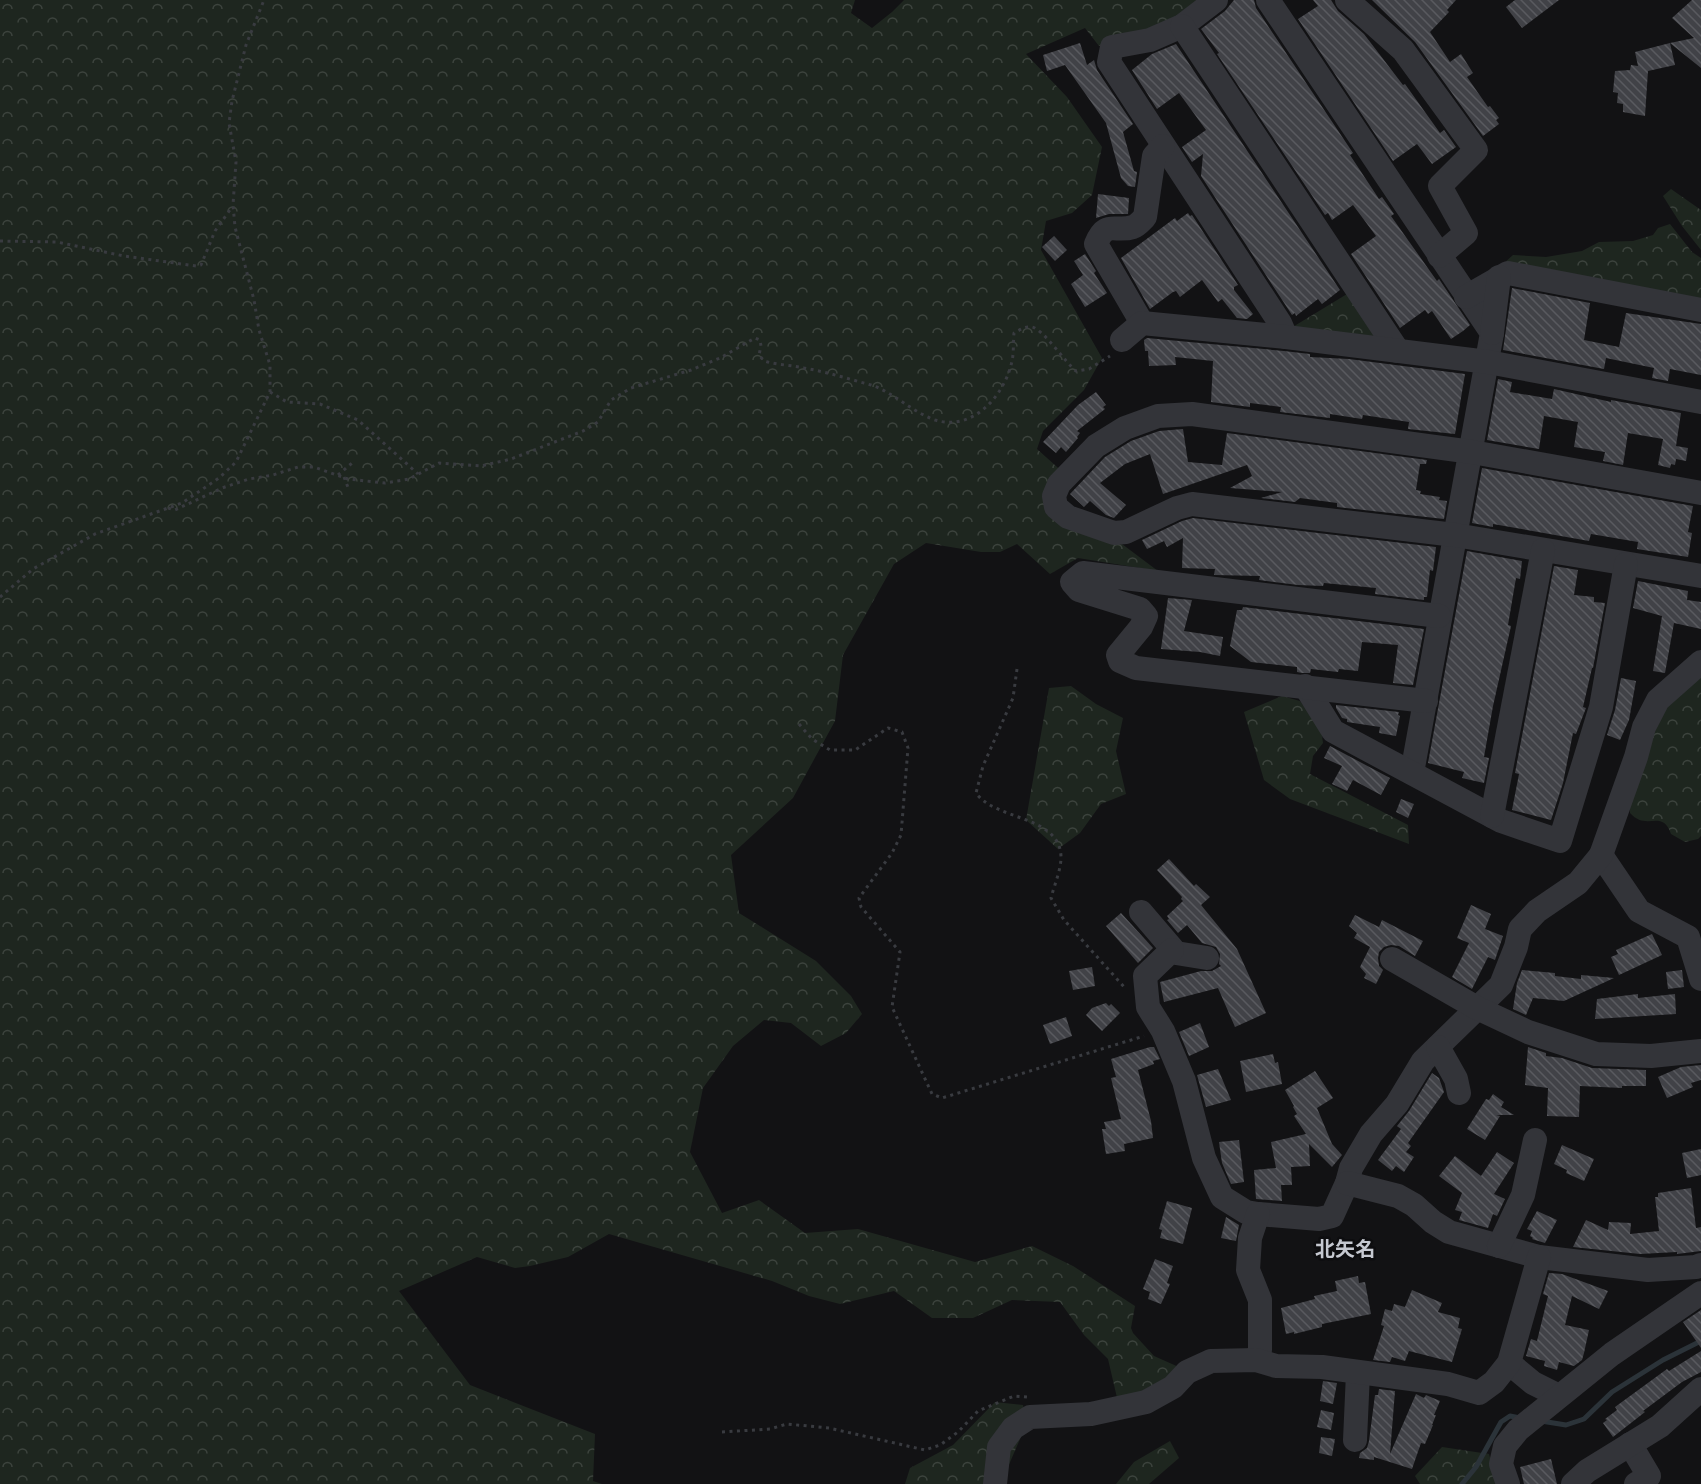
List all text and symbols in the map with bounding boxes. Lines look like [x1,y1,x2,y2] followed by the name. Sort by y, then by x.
[1315,1238,1375,1260] district label: 北矢名

